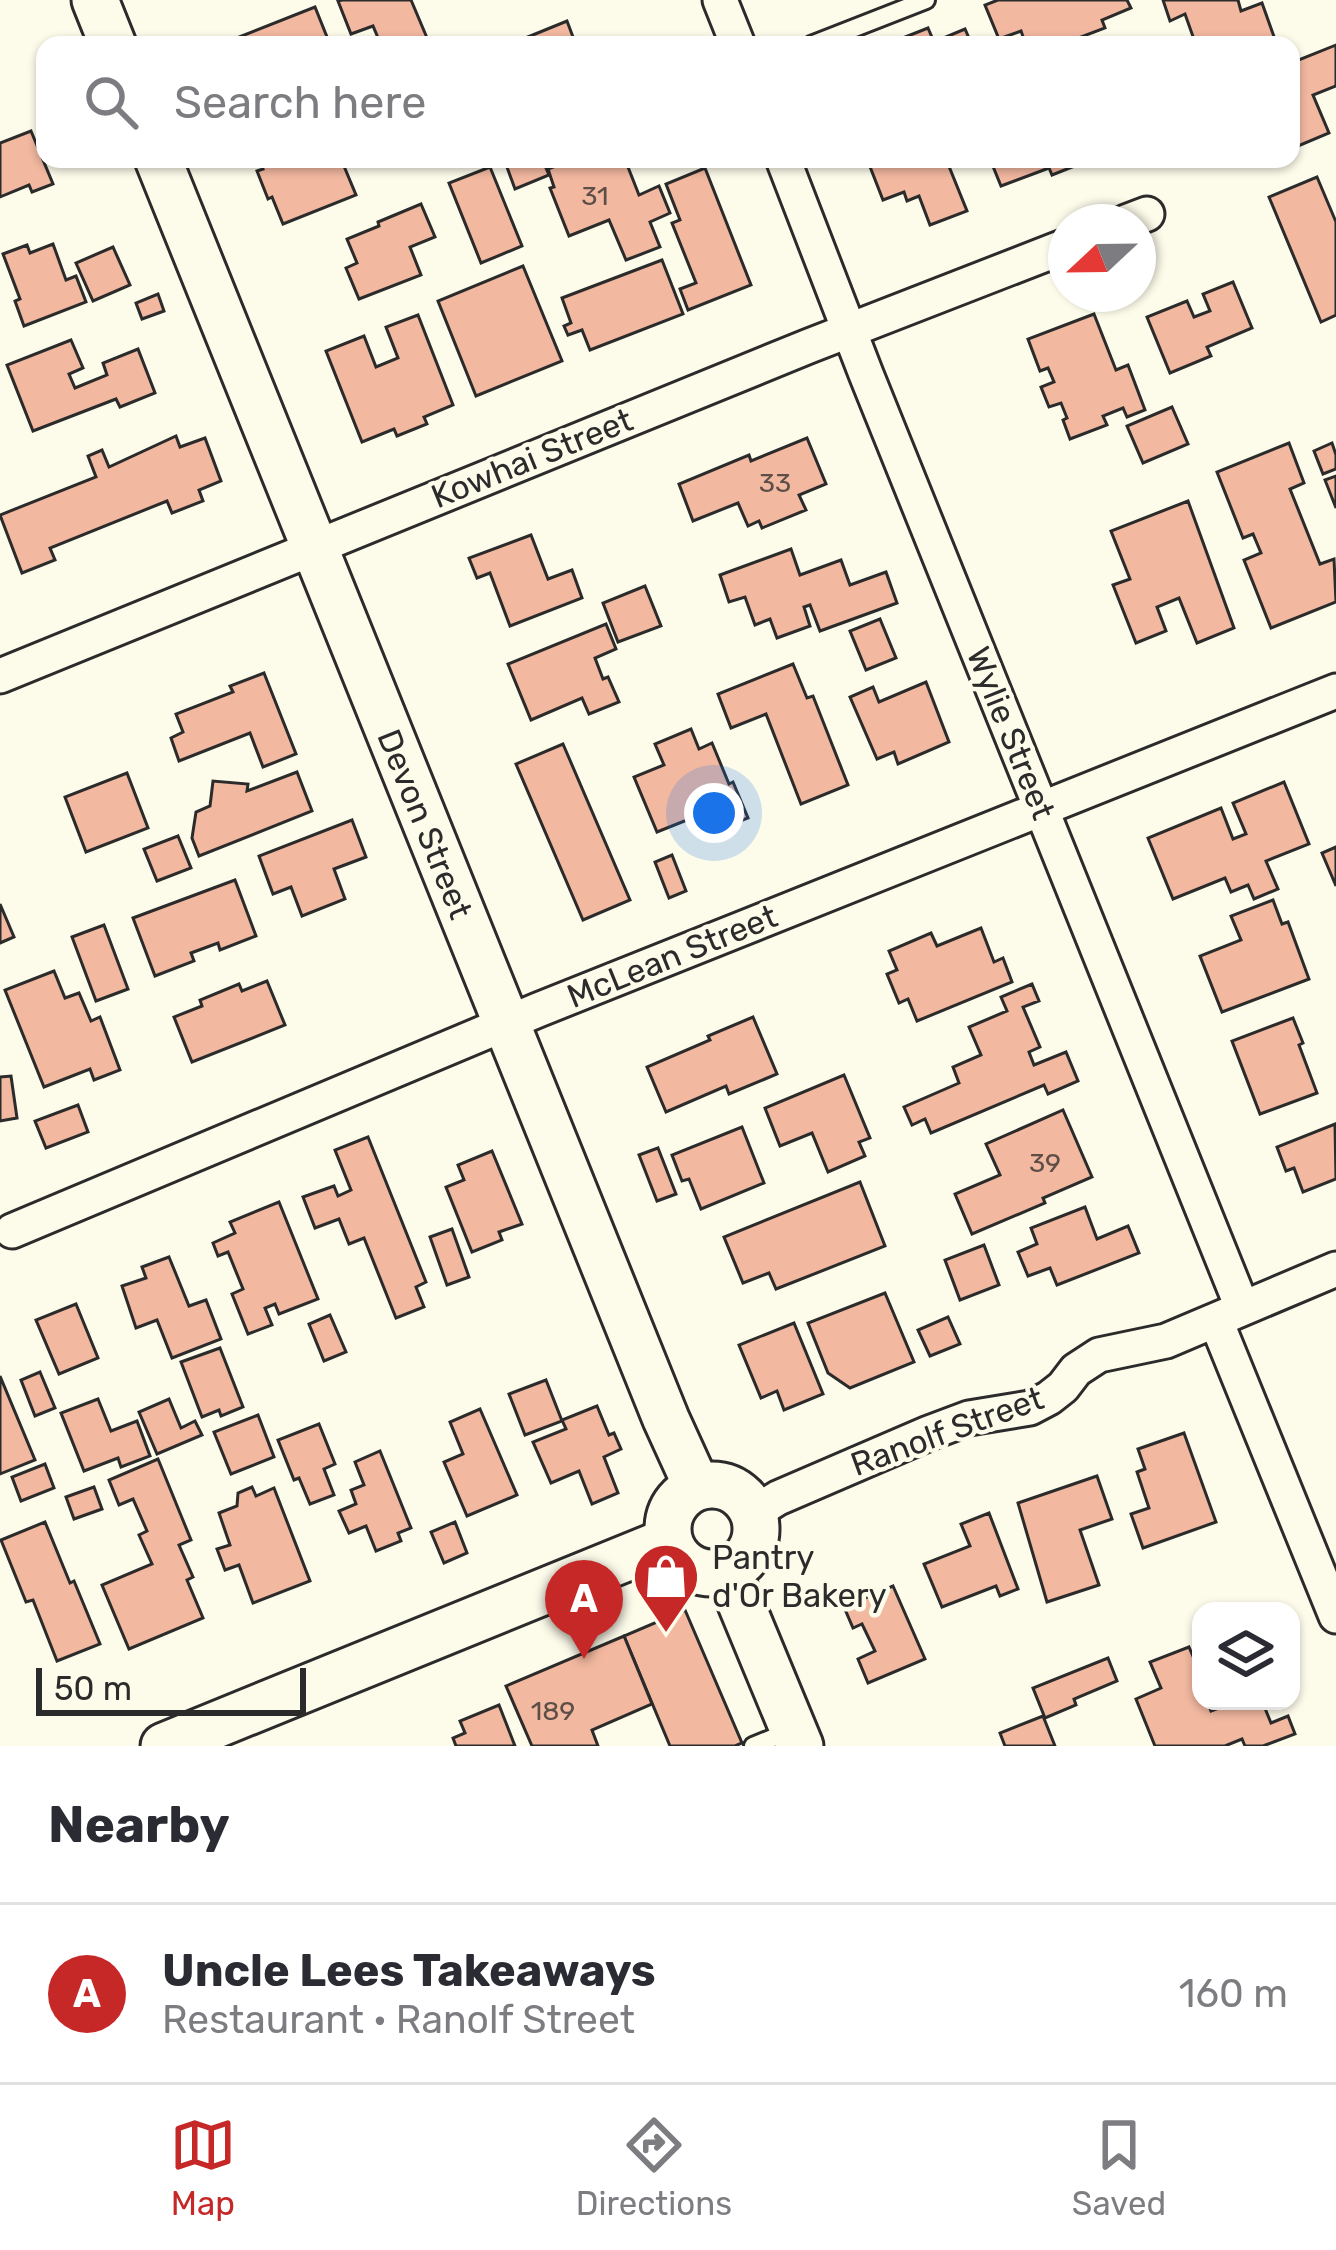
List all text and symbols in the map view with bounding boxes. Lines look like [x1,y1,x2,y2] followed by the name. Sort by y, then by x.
[36,36,1300,168] search box
[78,69,144,135] icon: search
[174,76,426,129] text: Search here
[581,180,609,212] house number: 31
[1048,204,1156,312] north arrow
[426,400,638,516] street label: Kowhai Street
[759,467,791,499] house number: 33
[959,641,1063,825] street label: Wylie Street
[369,724,481,924] street label: Devon Street
[684,783,744,843] your location
[561,896,783,1016] street label: McLean Street
[1029,1147,1061,1179] house number: 39
[845,1378,1049,1484] street label: Ranolf Street
[712,1538,887,1615] place label: Pantry d'Or Bakery
[631,1541,701,1635] shop icon: Pantry d'Or Bakery
[545,1560,623,1659] pin: A
[1192,1602,1300,1710] map controls
[1192,1602,1300,1710] button: layers
[36,1662,306,1715] scale bar
[54,1669,132,1708] text: 50 m
[531,1695,575,1727] house number: 189
[48,1794,230,1855] text: Nearby
[162,1944,656,1997] text: Uncle Lees Takeaways
[73,1971,101,2017] text: A
[1179,1971,1288,2017] text: 160 m
[162,1997,635,2043] text: Restaurant · Ranolf Street
[170,2112,236,2223] tab: Map
[576,2112,732,2223] tab: Directions
[1072,2112,1166,2223] tab: Saved

